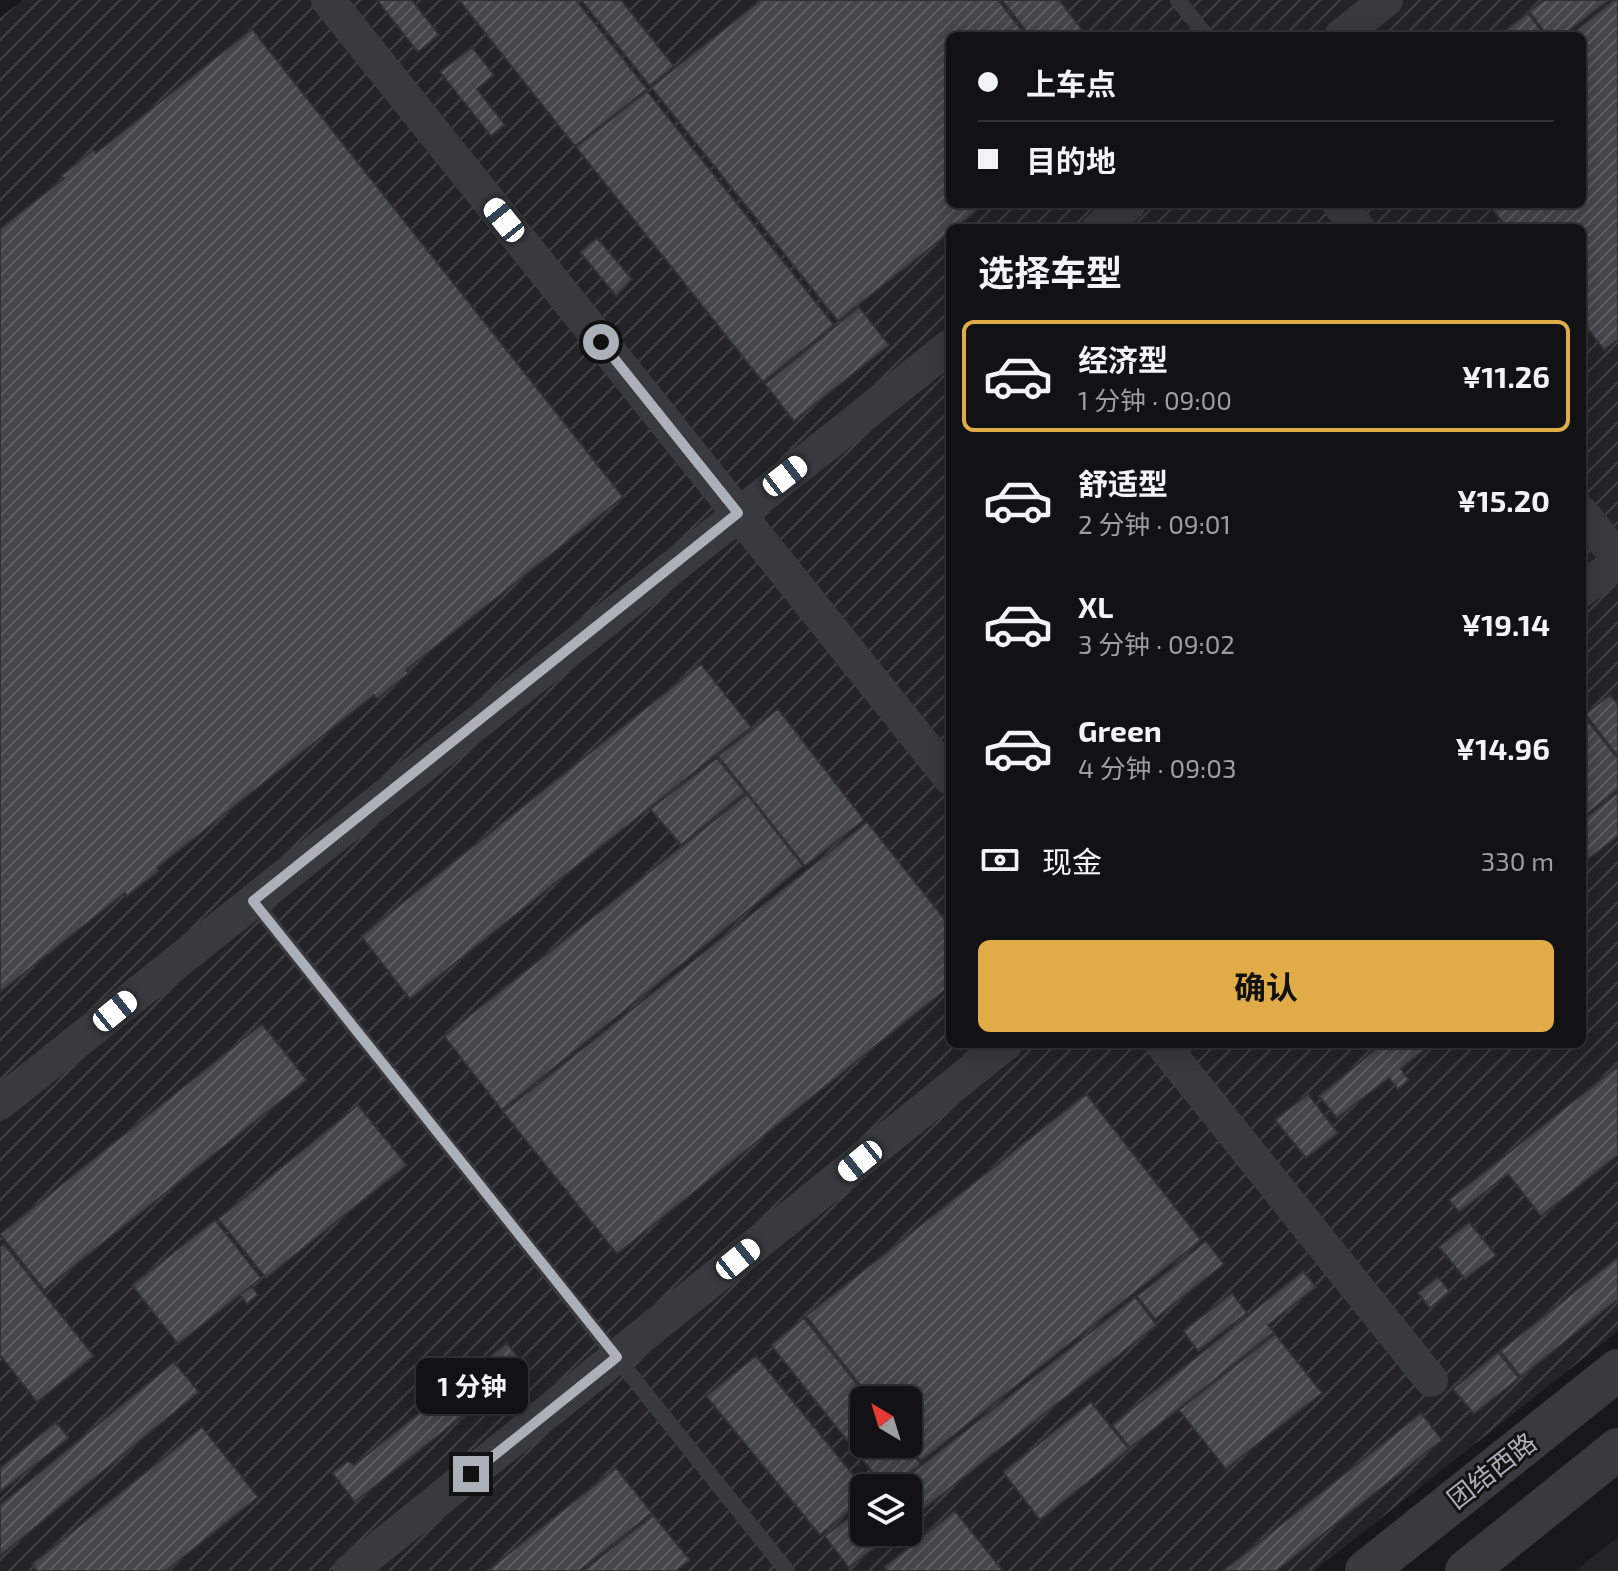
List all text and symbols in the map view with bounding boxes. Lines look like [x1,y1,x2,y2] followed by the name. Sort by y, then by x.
[1026,65,1116,101] text: 上车点
[1026,142,1116,178] text: 目的地
[480,194,528,246] car
[978,250,1122,293] text: 选择车型
[583,324,619,360] route start
[982,340,1054,412] icon: car
[1078,341,1168,377] text: 经济型
[1462,358,1550,394] text: ¥11.26
[1078,384,1232,415] text: 1 分钟 · 09:00
[759,452,811,500] car
[982,464,1054,536] icon: car
[1078,465,1168,501] text: 舒适型
[1457,482,1550,518] text: ¥15.20
[1078,508,1231,539] text: 2 分钟 · 09:01
[982,588,1054,660] icon: car
[1078,588,1113,624] text: XL
[1461,606,1550,642] text: ¥19.14
[1078,628,1235,659] text: 3 分钟 · 09:02
[982,712,1054,784] icon: car
[1078,712,1162,748] text: Green
[1455,730,1550,766] text: ¥14.96
[1078,752,1236,783] text: 4 分钟 · 09:03
[978,838,1022,882] icon: cash
[1042,843,1102,879] text: 现金
[1481,845,1554,876] text: 330 m
[978,940,1554,1032] button: 确认
[89,987,141,1035] car
[834,1137,886,1185] car
[712,1235,764,1283] car
[415,1358,527,1414] callout: 1 分钟
[438,1370,506,1401] text: 1 分钟
[850,1386,922,1458] north arrow
[850,1386,922,1546] map controls
[1441,1426,1542,1514] street label: 团结西路
[453,1456,489,1492] route end
[850,1474,922,1546] button: layers

